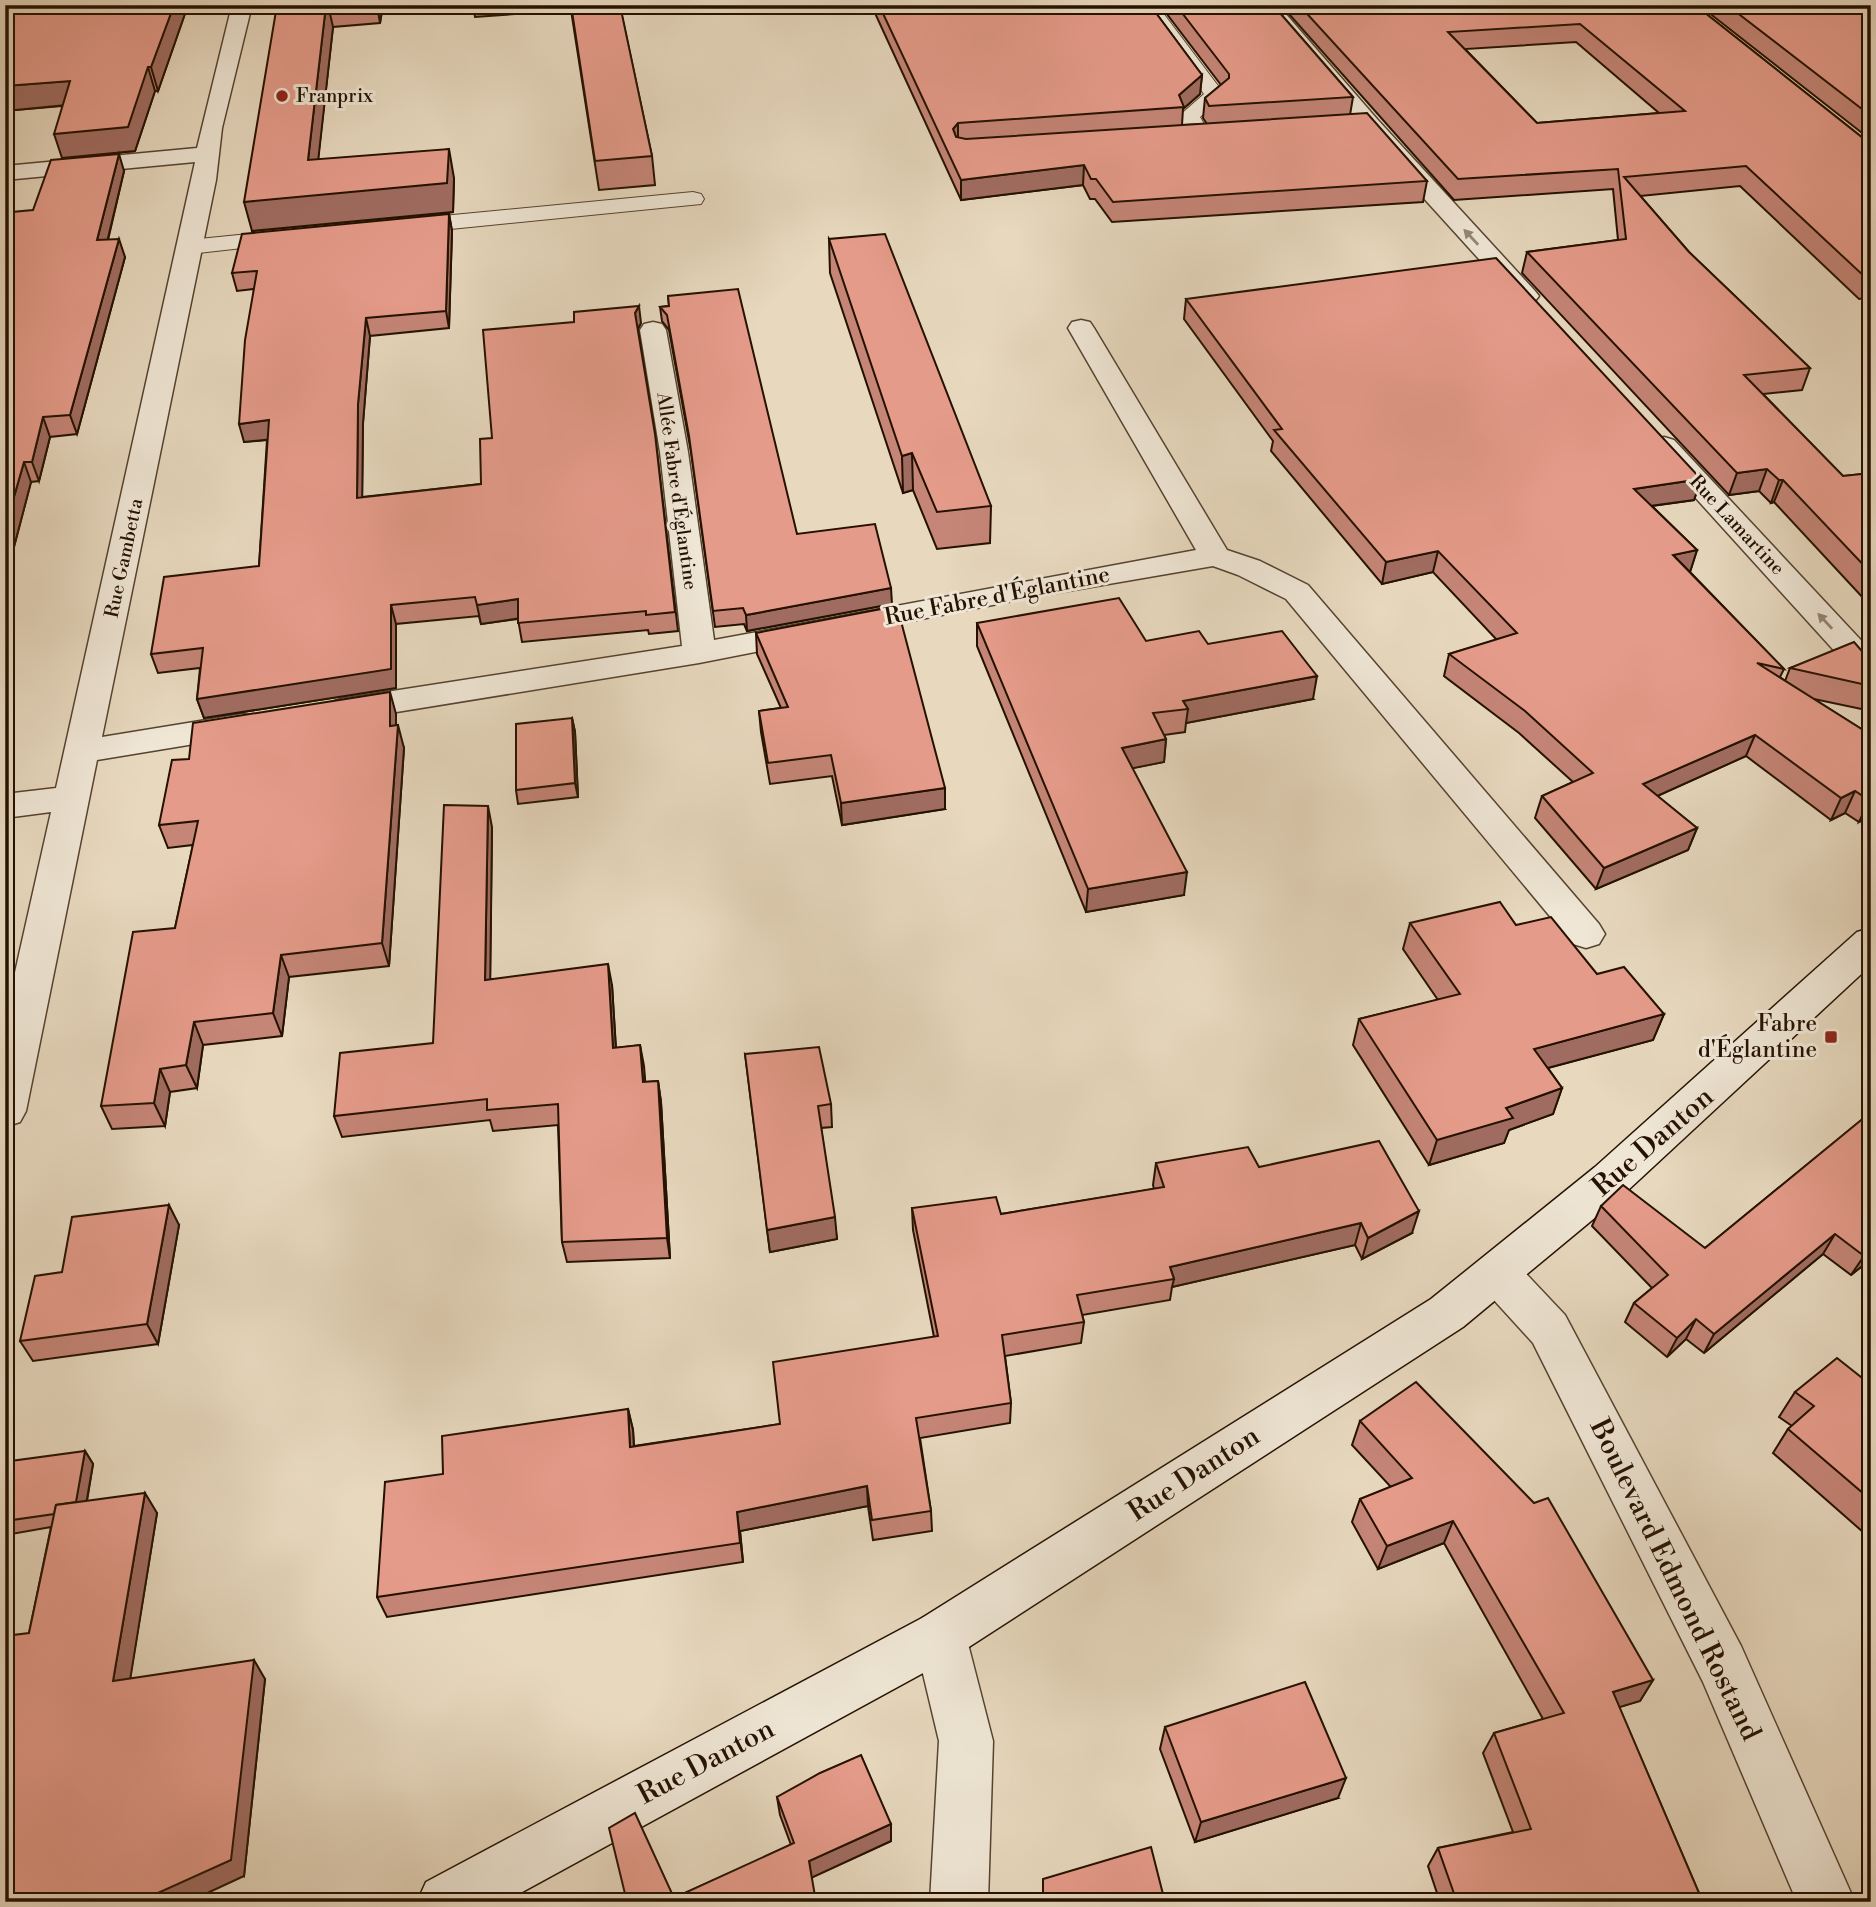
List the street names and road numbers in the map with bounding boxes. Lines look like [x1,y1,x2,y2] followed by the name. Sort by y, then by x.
[651,390,704,591] street label: Allée Fabre d'Églantine
[1684,470,1790,580] street label: Rue Lamartine
[100,496,148,620] street label: Rue Gambetta
[881,558,1112,632] street label: Rue Fabre d'Églantine
[1585,1079,1721,1204] street label: Rue Danton
[1581,1413,1768,1747] street label: Boulevard Edmond Rostand
[1122,1418,1267,1529] street label: Rue Danton
[632,1711,781,1813] street label: Rue Danton

